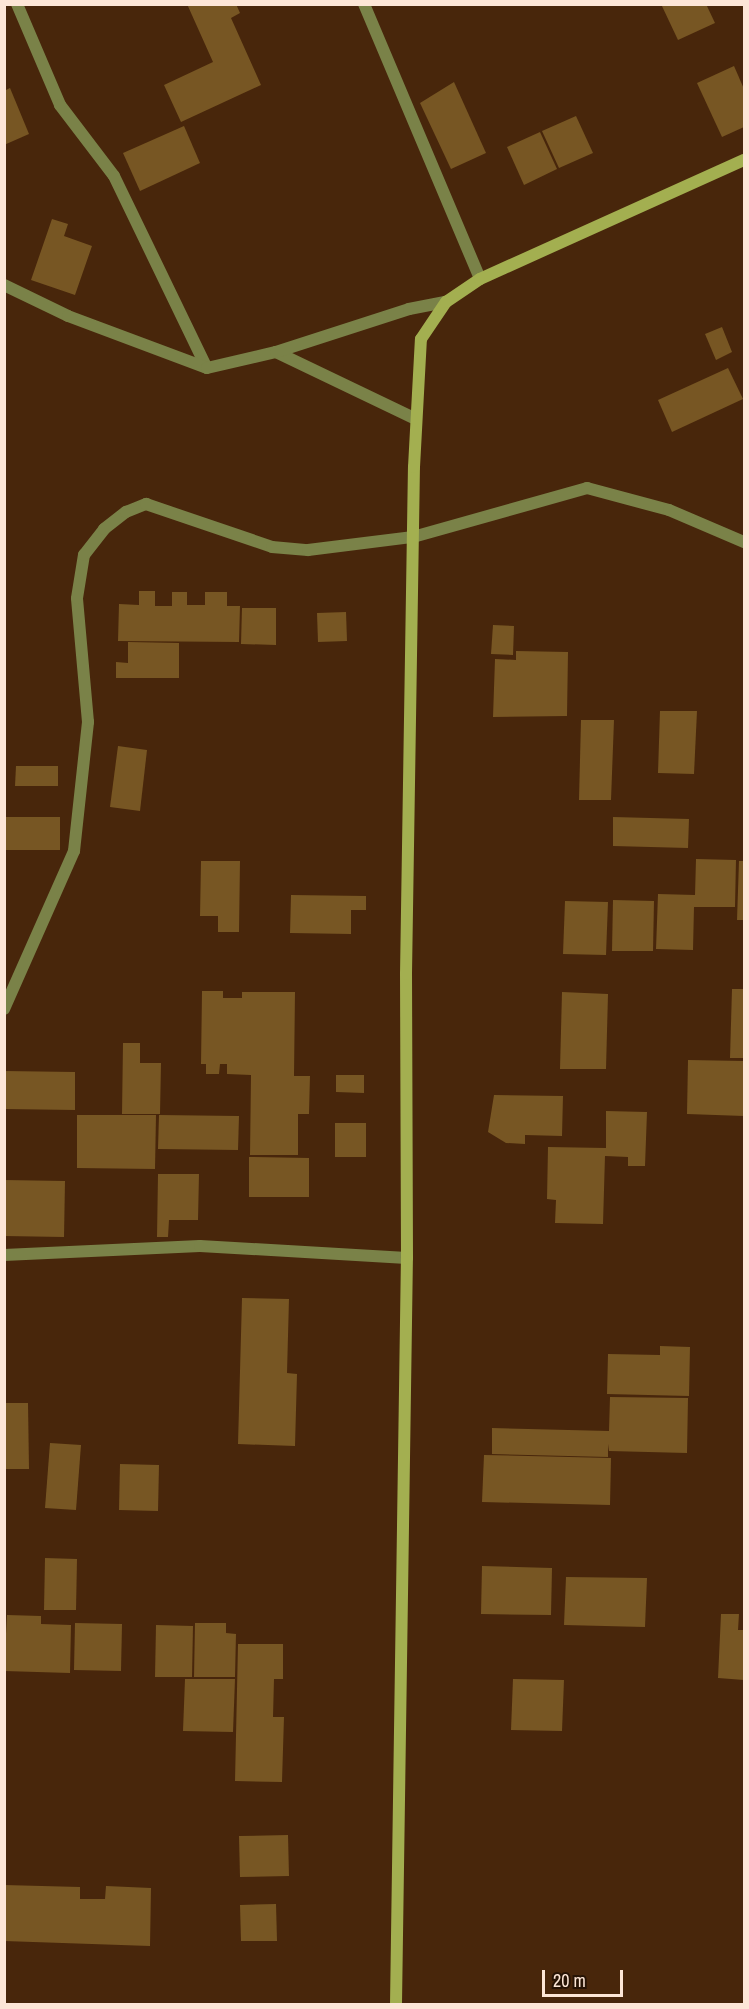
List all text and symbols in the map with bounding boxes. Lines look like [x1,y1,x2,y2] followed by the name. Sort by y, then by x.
[545,1958,626,1996] scale bar
[553,1968,586,1993] text: 20 m

